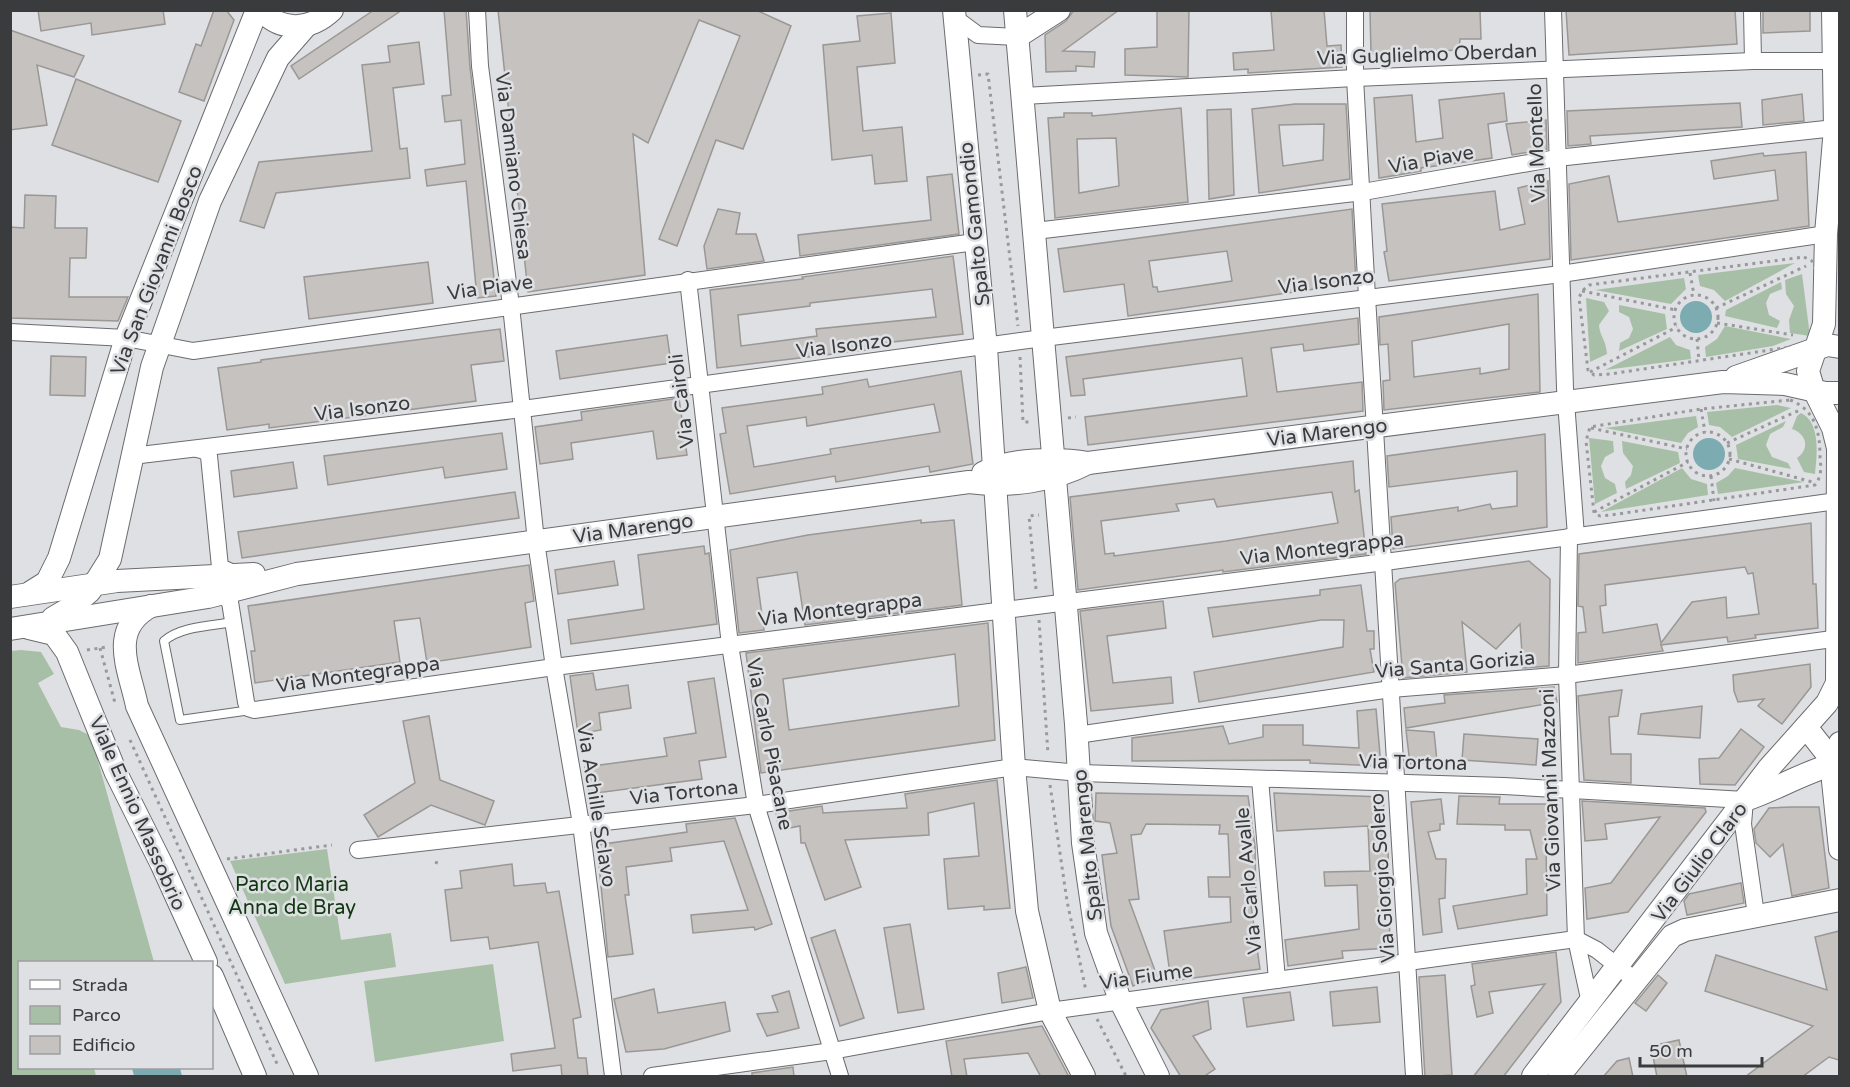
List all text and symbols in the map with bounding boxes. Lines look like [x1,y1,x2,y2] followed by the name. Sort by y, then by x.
[1316,39,1538,71] street label: Via Guglielmo Oberdan
[490,71,536,261] street label: Via Damiano Chiesa
[1523,83,1551,203] street label: Via Montello
[954,141,996,307] street label: Spalto Gamondio
[1387,141,1476,179] street label: Via Piave
[106,162,208,379] street label: Via San Giovanni Bosco
[1277,264,1376,300] street label: Via Isonzo
[446,270,534,306] street label: Via Piave
[795,328,894,364] street label: Via Isonzo
[664,352,700,449] street label: Via Cairoli
[313,391,412,427] street label: Via Isonzo
[1265,414,1389,452] street label: Via Marengo
[571,509,695,549] street label: Via Marengo
[1239,527,1406,571] street label: Via Montegrappa
[757,588,924,632] street label: Via Montegrappa
[1374,646,1536,684] street label: Via Santa Gorizia
[275,652,442,698] street label: Via Montegrappa
[741,656,797,832] street label: Via Carlo Pisacane
[1535,688,1567,892] street label: Via Giovanni Mazzoni
[83,713,191,914] street label: Viale Ennio Massobrio
[571,721,621,889] street label: Via Achille Sclavo
[1358,750,1468,776] street label: Via Tortona
[1068,768,1108,922] street label: Spalto Marengo
[629,775,740,811] street label: Via Tortona
[1365,792,1401,964] street label: Via Giorgio Solero
[1647,798,1753,927] street label: Via Giulio Claro
[1231,806,1267,955] street label: Via Carlo Avalle
[228,873,356,920] park label: Parco Maria Anna de Bray
[1098,959,1194,995] street label: Via Fiume
[18,961,213,1069] legend
[72,974,128,996] text: Strada
[72,1004,121,1026] text: Parco
[1640,1030,1762,1068] scale bar
[72,1034,136,1056] text: Edificio
[1649,1040,1693,1062] text: 50 m

